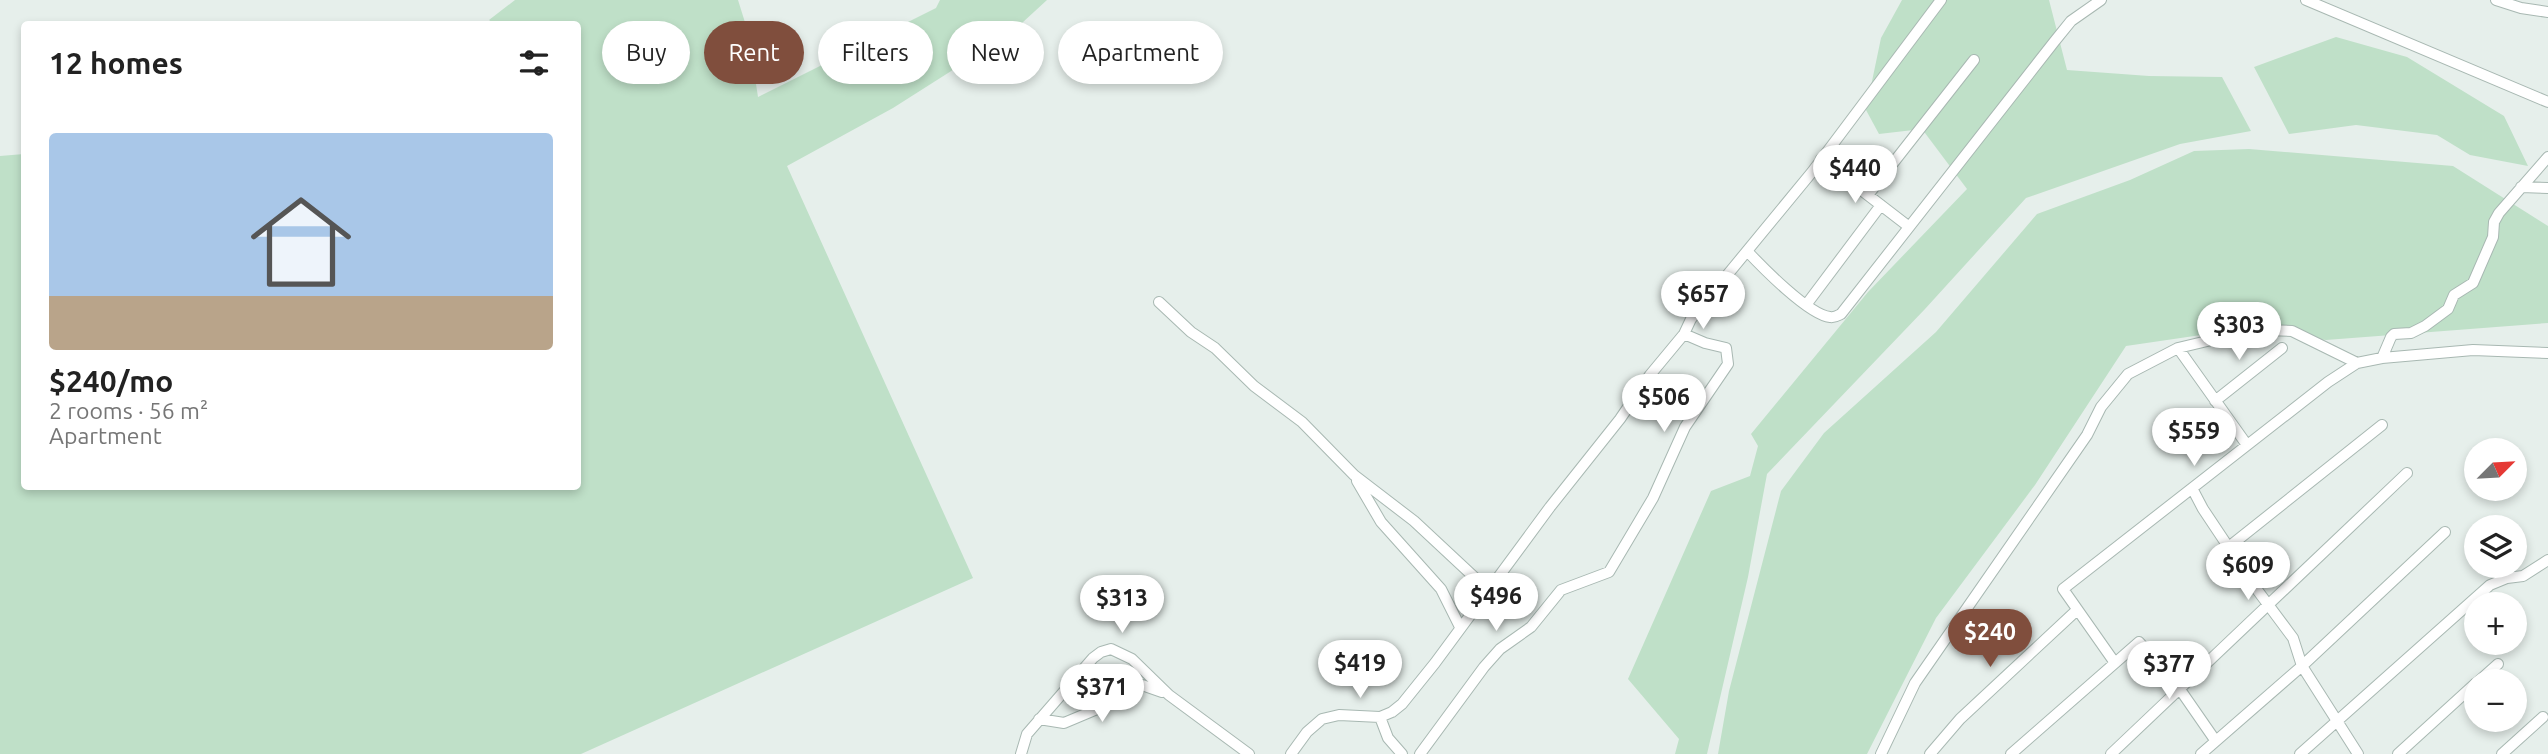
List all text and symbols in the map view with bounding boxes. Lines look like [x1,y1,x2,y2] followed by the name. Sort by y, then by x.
[602,21,690,84] chip: Buy
[704,21,804,84] chip: Rent
[818,21,933,84] chip: Filters
[947,21,1044,84] chip: New
[1058,21,1223,84] chip: Apartment
[515,44,553,82] icon: filters
[49,46,183,80] text: 12 homes
[1814,146,1896,205] pin: $440
[1829,155,1881,180] text: $440
[238,179,364,305] icon: home
[1662,272,1744,331] pin: $657
[1677,281,1729,306] text: $657
[2198,302,2280,362] pin: $303
[2213,312,2265,337] text: $303
[49,364,173,398] text: $240/mo
[1623,374,1705,434] pin: $506
[1638,384,1690,409] text: $506
[49,398,208,423] text: 2 rooms · 56 m²
[2153,408,2235,468] pin: $559
[2168,418,2220,443] text: $559
[49,423,162,448] text: Apartment
[2464,438,2527,500] north arrow
[2464,438,2527,732] map controls
[2464,515,2527,578] button: layers
[2207,542,2289,602] pin: $609
[2222,552,2274,577] text: $609
[1455,574,1537,633] pin: $496
[1081,576,1163,635] pin: $313
[1470,583,1522,608] text: $496
[1096,585,1148,610] text: $313
[2464,592,2527,655] button: +
[1949,610,2031,669] pin: $240
[1964,619,2016,644] text: $240
[1319,640,1401,700] pin: $419
[2128,642,2210,701] pin: $377
[1334,650,1386,675] text: $419
[2143,651,2195,676] text: $377
[1061,664,1143,724] pin: $371
[2464,669,2527,732] button: −
[1076,674,1128,699] text: $371

